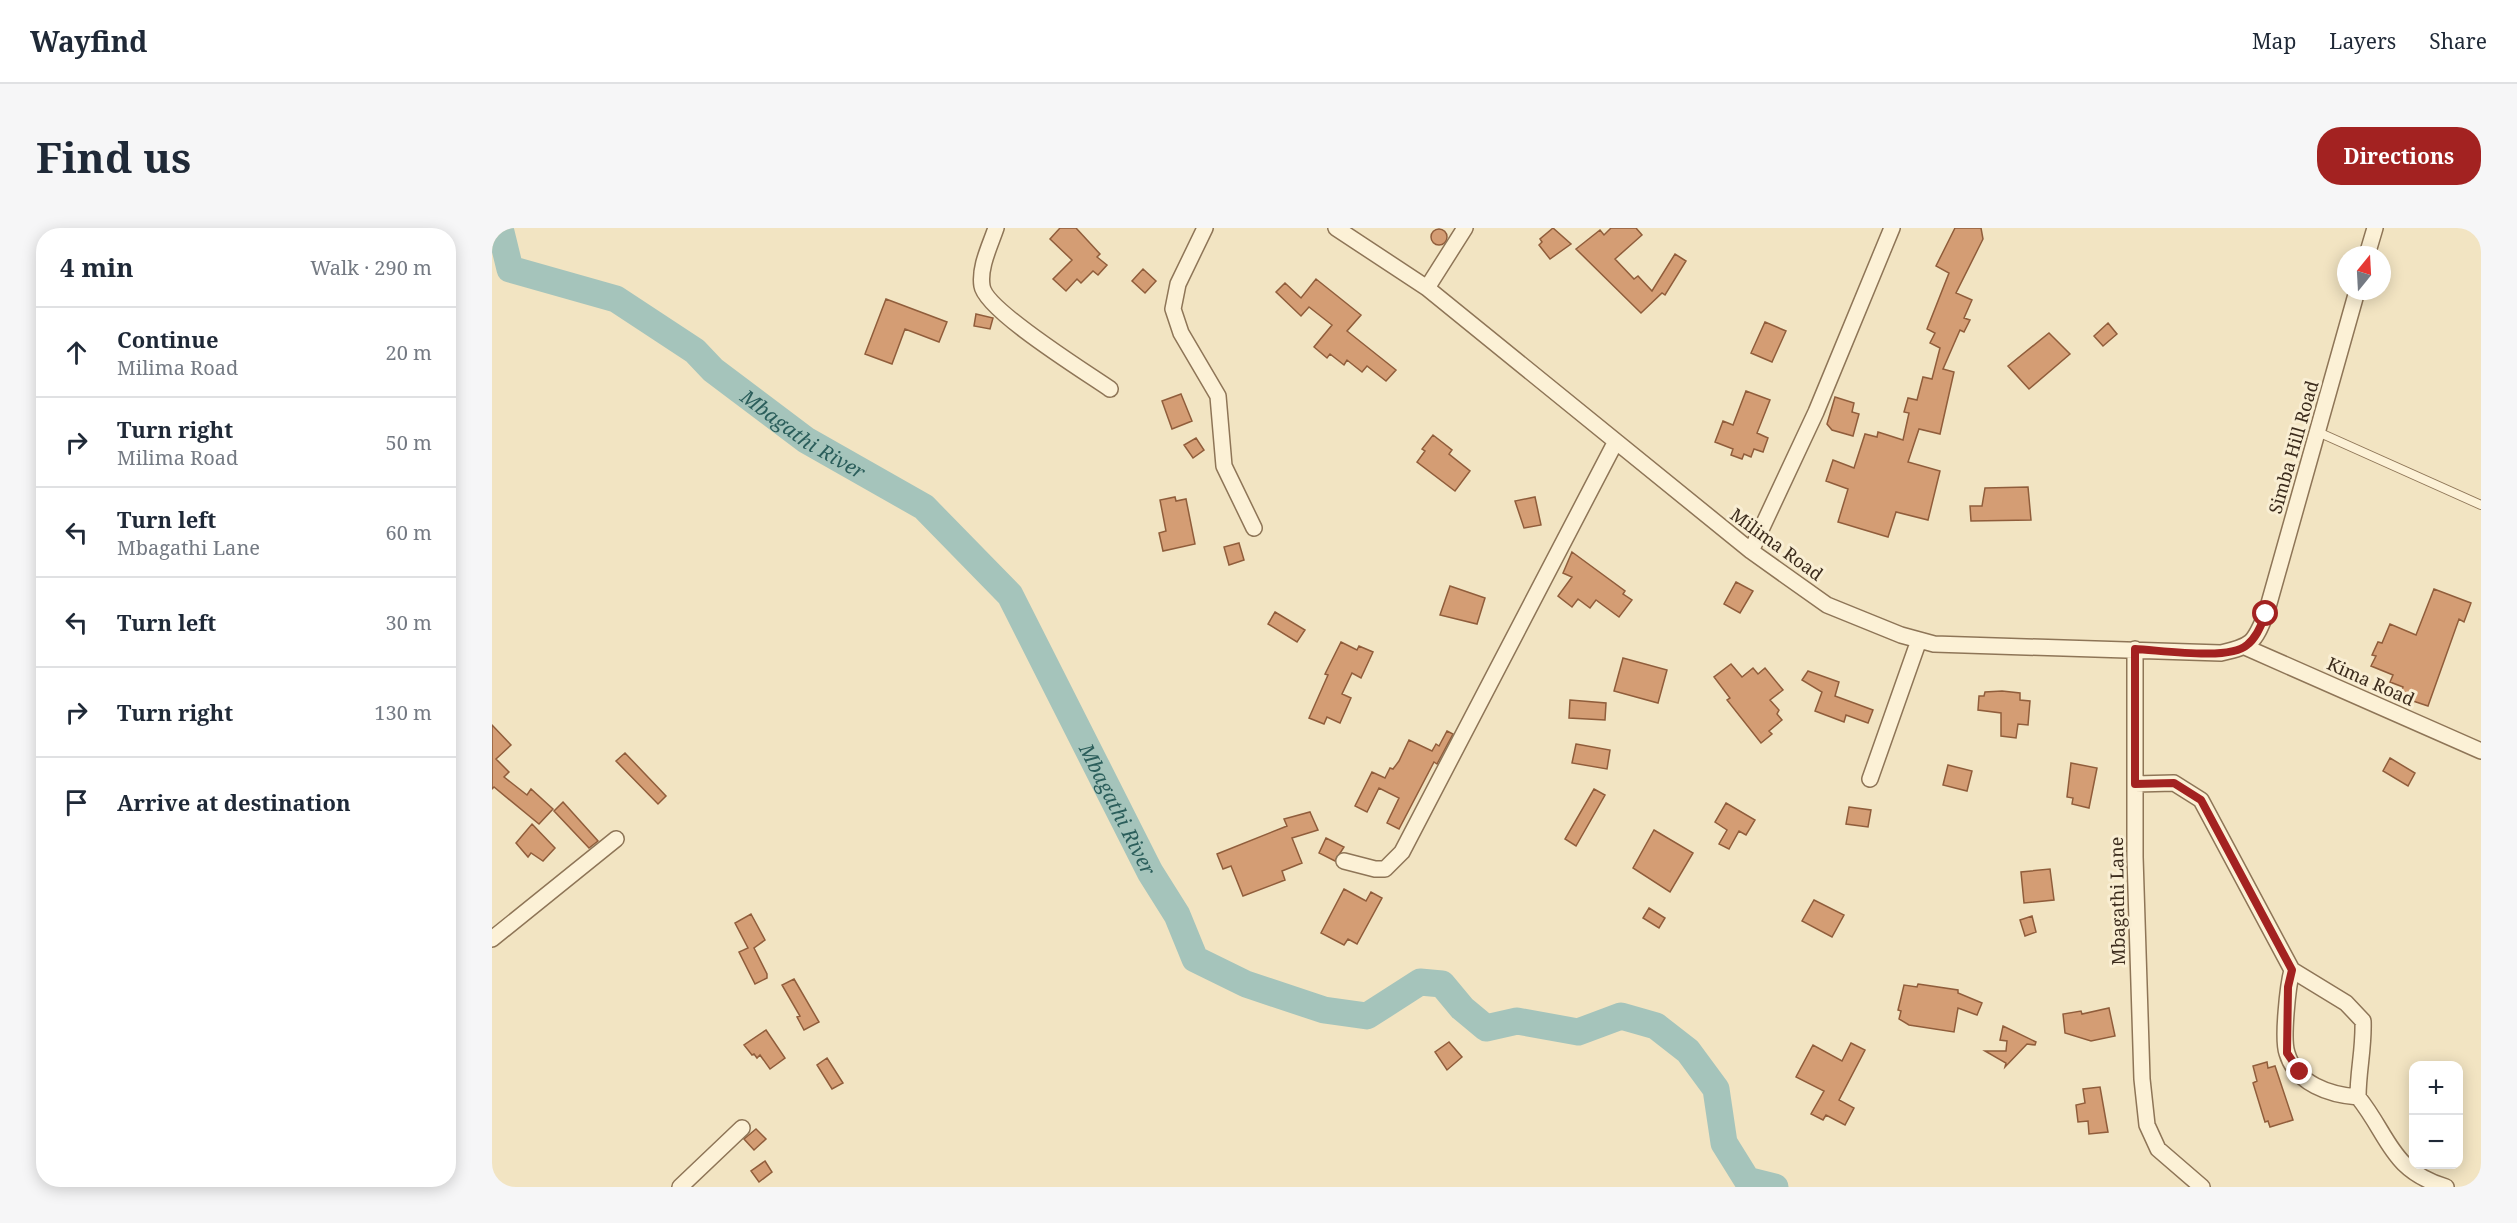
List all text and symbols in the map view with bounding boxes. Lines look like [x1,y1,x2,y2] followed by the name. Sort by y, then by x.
[30,22,148,60] text: Wayfind
[2252,27,2296,55] text: Map
[2329,27,2396,55] text: Layers
[2429,27,2487,55] text: Share
[2317,127,2481,185] button: Directions
[36,128,191,185] text: Find us
[2337,246,2391,300] north arrow
[60,249,134,285] text: 4 min
[310,254,432,281] text: Walk · 290 m
[117,324,219,354] text: Continue
[60,336,93,369] icon: ahead
[386,339,432,366] text: 20 m
[117,354,238,381] text: Milima Road
[2262,378,2324,516] street label: Simba Hill Road
[735,382,871,485] water label: Mbagathi River
[117,414,233,444] text: Turn right
[60,426,93,459] icon: right
[386,429,432,456] text: 50 m
[117,444,238,471] text: Milima Road
[1726,502,1828,586] street label: Milima Road
[117,504,216,534] text: Turn left
[60,516,93,549] icon: left
[386,519,432,546] text: 60 m
[117,534,260,561] text: Mbagathi Lane
[2252,600,2278,626] route start
[60,606,93,639] icon: left
[117,607,216,637] text: Turn left
[386,609,432,636] text: 30 m
[2323,651,2419,711] street label: Kima Road
[60,696,93,729] icon: right
[117,697,233,727] text: Turn right
[374,699,432,726] text: 130 m
[1073,738,1163,880] water label: Mbagathi River
[60,786,93,819] icon: arrive
[117,787,351,817] text: Arrive at destination
[2104,836,2130,966] street label: Mbagathi Lane
[2286,1058,2312,1084] route end
[2409,1061,2463,1169] map controls
[2409,1061,2463,1115] button: +
[2409,1115,2463,1169] button: −

